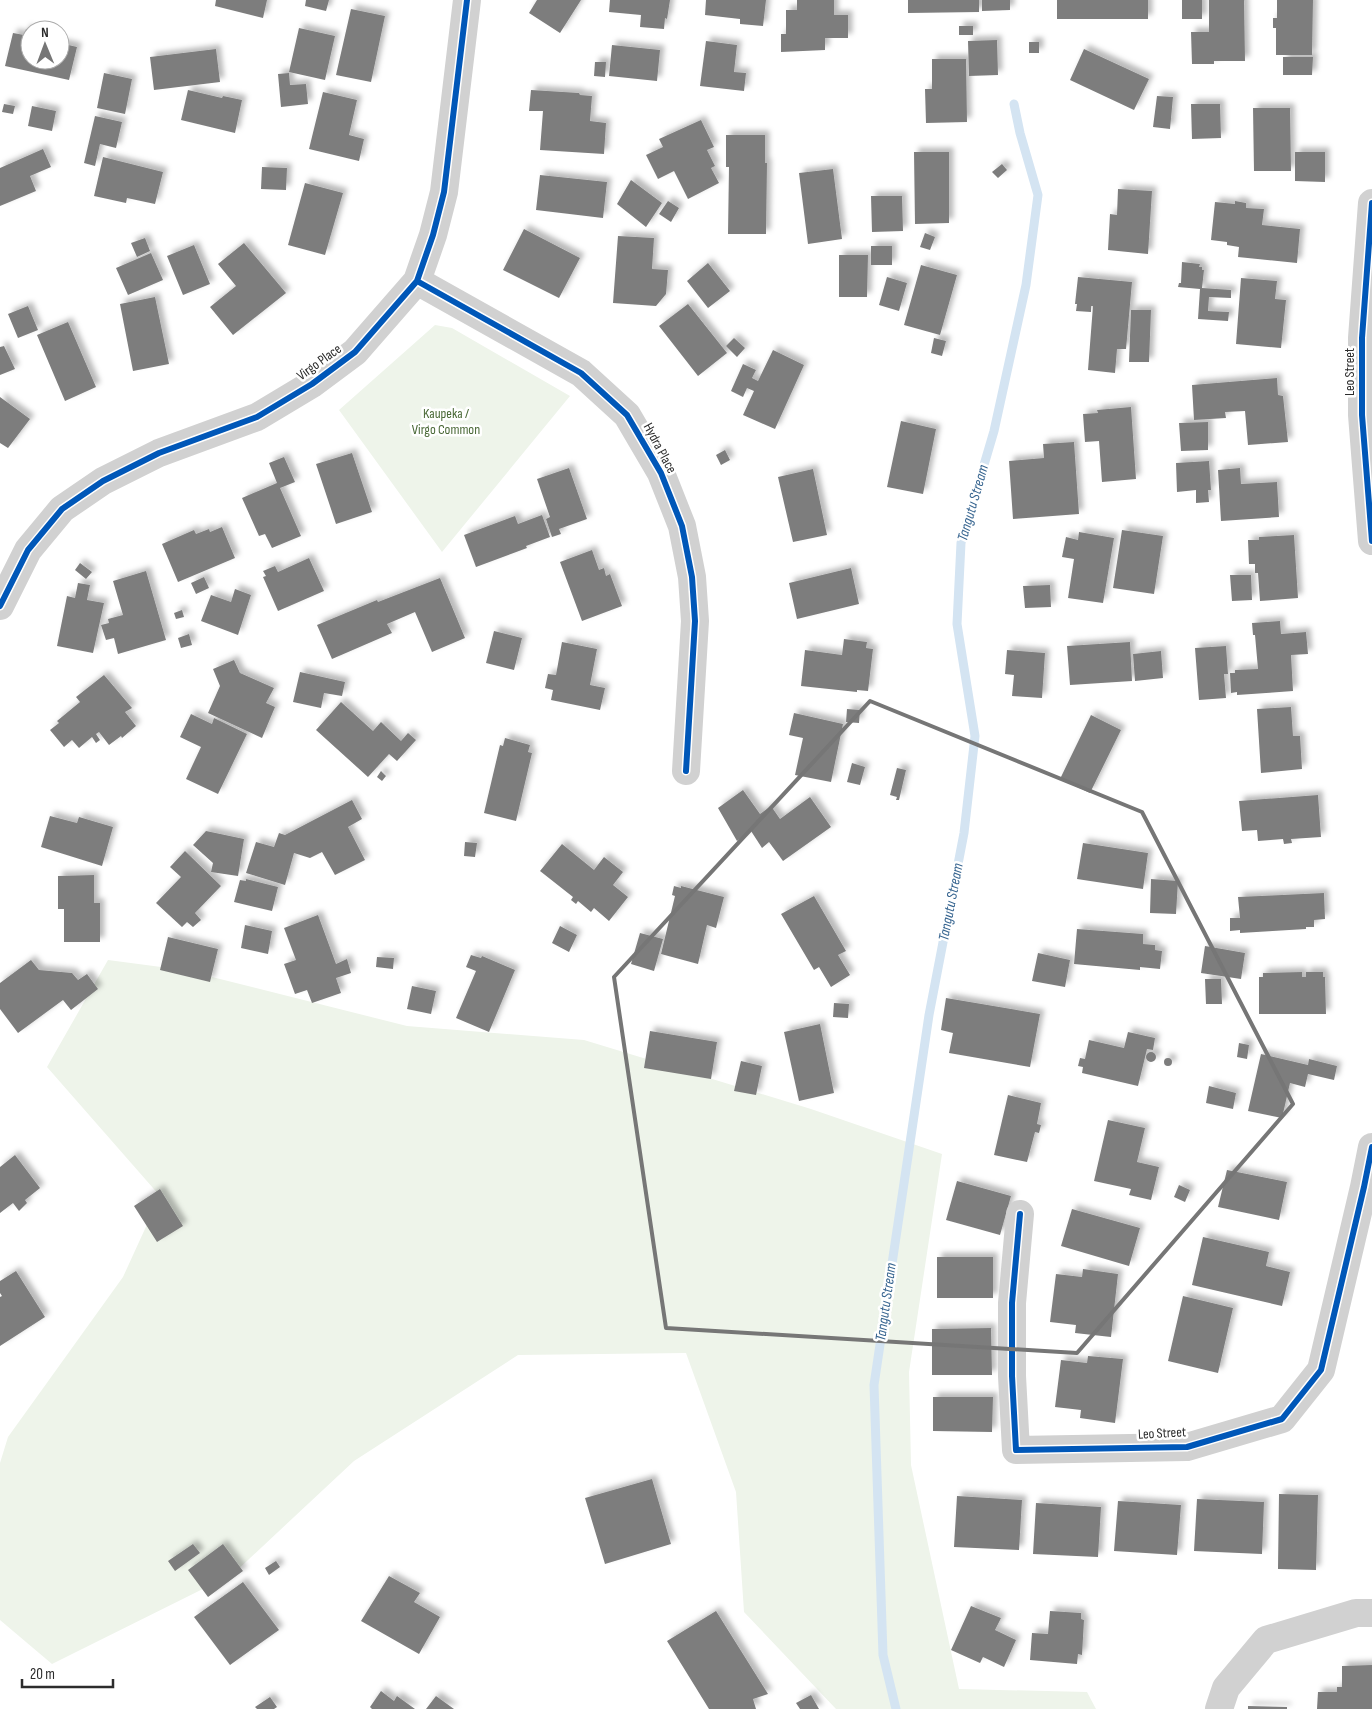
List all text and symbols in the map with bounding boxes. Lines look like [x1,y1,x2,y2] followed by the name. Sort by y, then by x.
[20,20,70,70] north arrow
[41,24,49,41] text: N
[293,340,345,384] street label: Virgo Place
[1341,348,1358,396] street label: Leo Street
[412,405,480,438] park label: Kaupeka / Virgo Common
[640,420,680,476] street label: Hydra Place
[953,462,993,543] water label: Tangutu Stream
[934,861,968,942] water label: Tangutu Stream
[871,1261,901,1342] water label: Tangutu Stream
[1137,1423,1187,1443] street label: Leo Street
[22,1656,114,1688] scale bar
[30,1665,55,1684] text: 20 m

